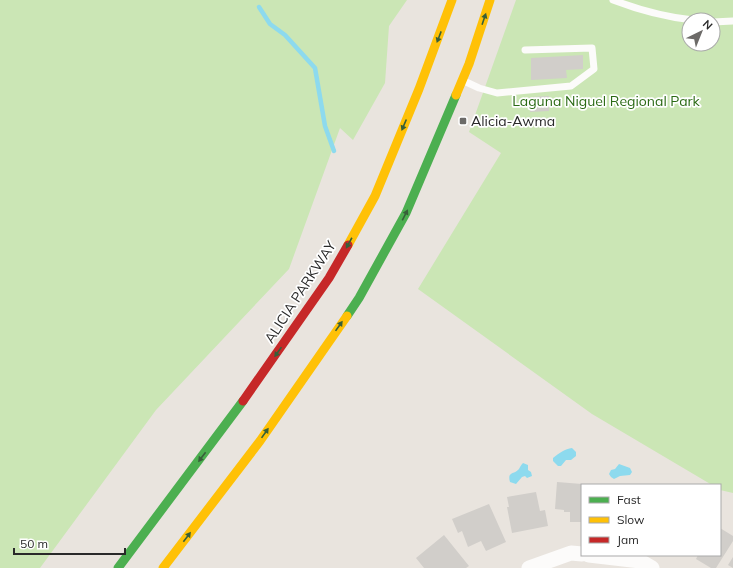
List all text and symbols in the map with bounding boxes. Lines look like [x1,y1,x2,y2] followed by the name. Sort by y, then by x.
[681,12,721,52] north arrow
[481,13,487,25] one-way arrow
[700,17,716,33] text: N
[436,31,442,43] one-way arrow
[512,92,701,110] park label: Laguna Niguel Regional Park
[471,112,555,130] place label: Alicia-Awma
[458,116,468,126] marker: Alicia-Awma
[401,120,407,132] one-way arrow
[402,209,408,220] one-way arrow
[260,237,340,346] street label: ALICIA PARKWAY
[345,237,352,249] one-way arrow
[335,321,343,332] one-way arrow
[274,346,282,357] one-way arrow
[261,428,269,439] one-way arrow
[198,452,207,463] one-way arrow
[581,484,721,556] legend
[617,492,641,507] text: Fast
[617,512,645,527] text: Slow
[14,530,125,556] scale bar
[182,532,190,542] one-way arrow
[617,532,639,547] text: Jam
[20,536,48,551] text: 50 m

